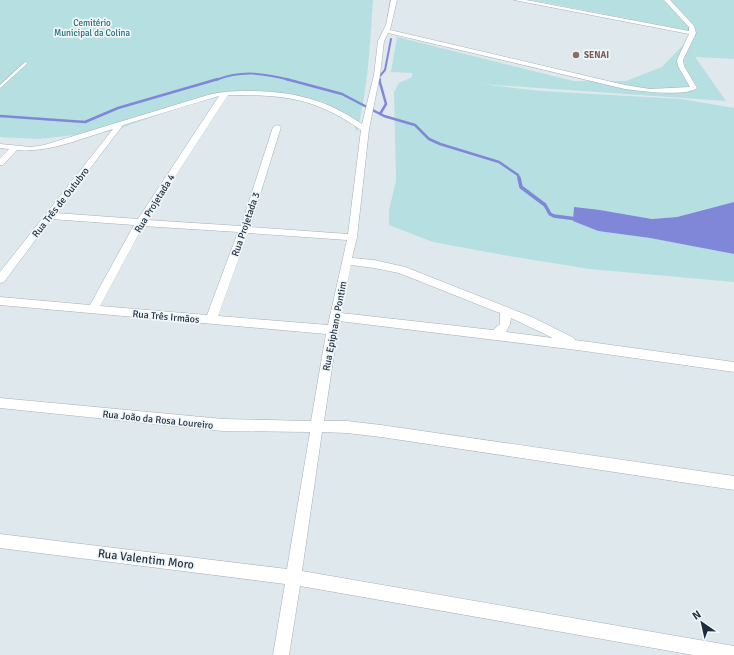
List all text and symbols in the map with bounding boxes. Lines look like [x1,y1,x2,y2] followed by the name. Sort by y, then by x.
[54,18,131,39] park label: Cemitério Municipal da Colina
[571,50,581,60] marker: SENAI
[584,50,609,61] place label: SENAI
[30,165,92,240] street label: Rua Três de Outubro
[132,171,178,235] street label: Rua Projetada 4
[229,191,263,258] street label: Rua Projetada 3
[320,280,350,372] street label: Rua Epiphano Pontim
[132,308,201,326] street label: Rua Três Irmãos
[102,408,214,432] street label: Rua João da Rosa Loureiro
[97,546,195,573] street label: Rua Valentim Moro
[682,603,722,643] north arrow
[690,608,703,623] text: N

